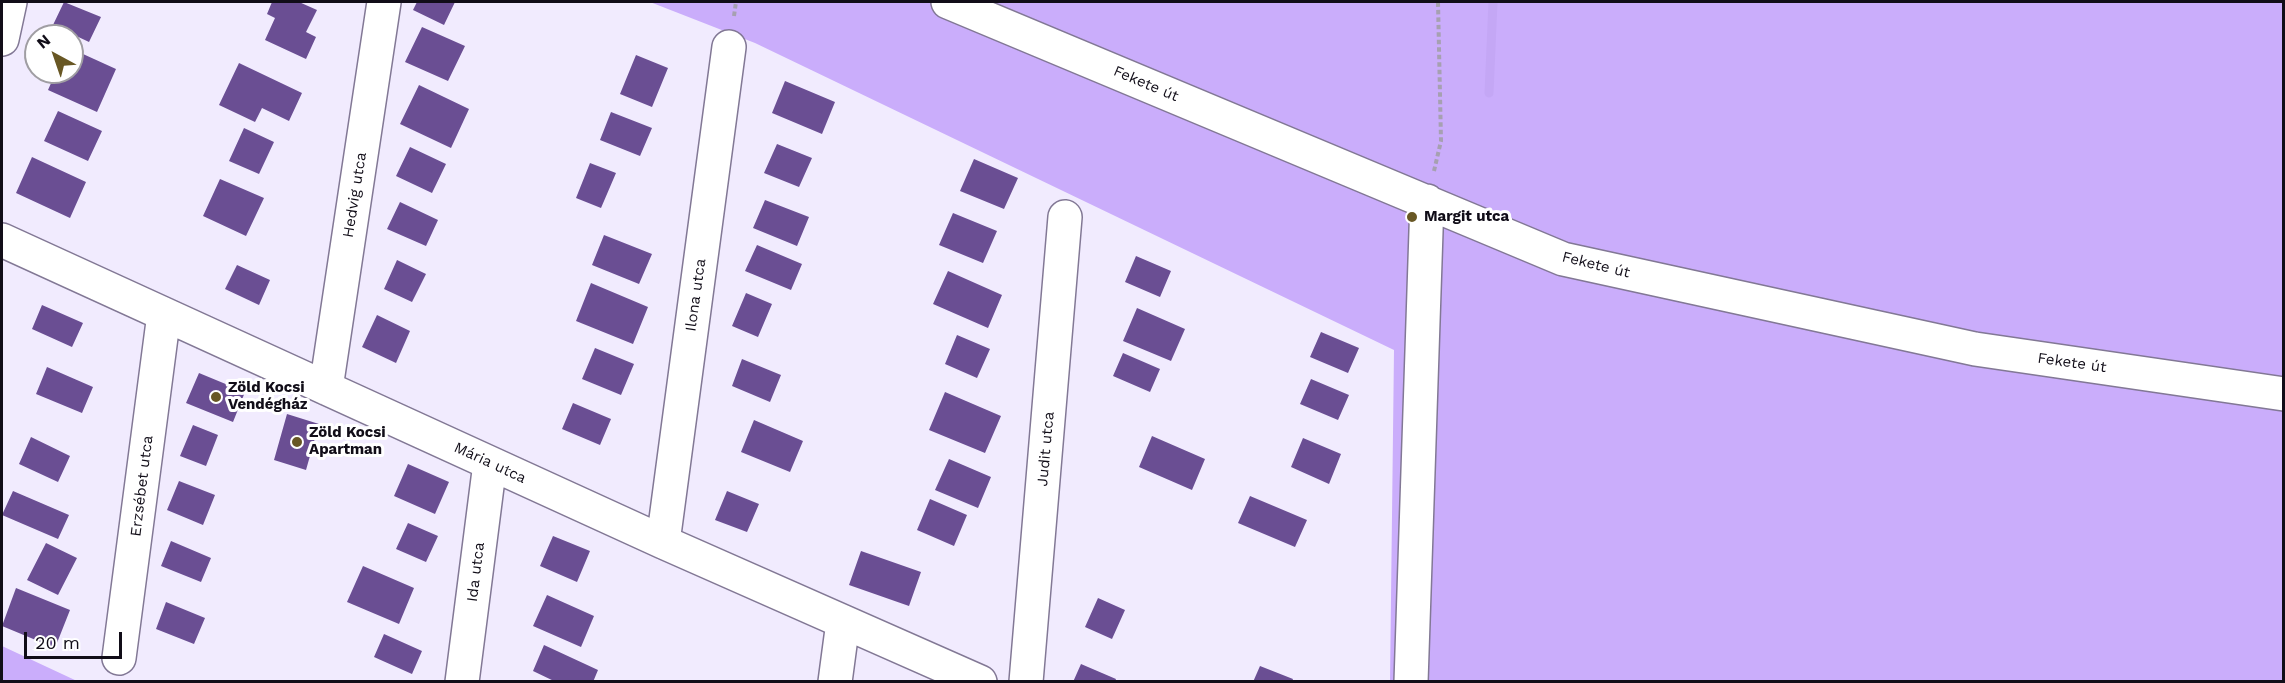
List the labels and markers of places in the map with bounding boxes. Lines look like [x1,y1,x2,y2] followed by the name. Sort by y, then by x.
[1424,208,1509,226] place label: Margit utca
[1405,210,1419,224] marker: Margit utca
[228,379,308,414] place label: Zöld Kocsi Vendégház
[209,390,223,404] marker: Zöld Kocsi Vendégház
[309,424,386,459] place label: Zöld Kocsi Apartman
[290,435,304,449] marker: Zöld Kocsi Apartman

